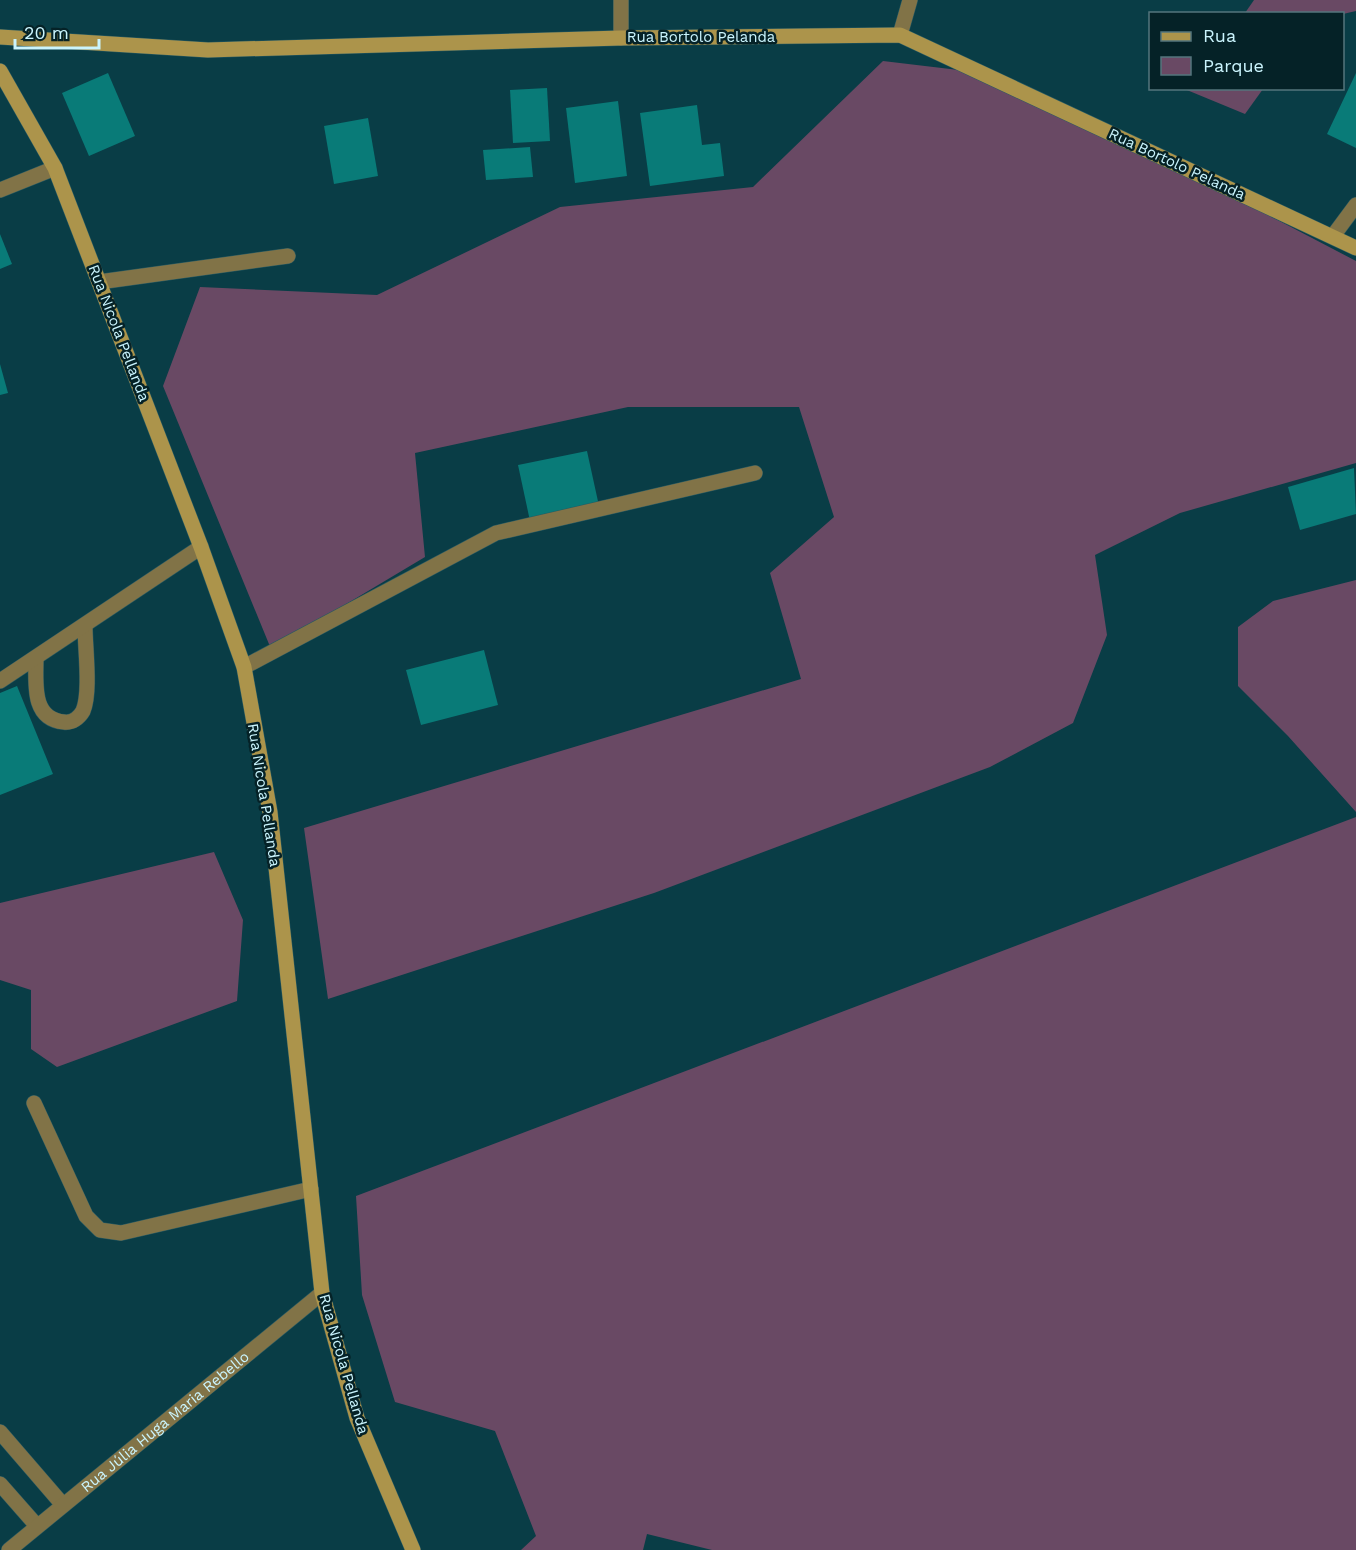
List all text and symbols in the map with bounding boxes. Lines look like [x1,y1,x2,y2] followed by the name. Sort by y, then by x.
[15,12,99,50] scale bar
[1149,12,1344,90] legend
[24,22,69,43] text: 20 m
[1203,25,1236,46] text: Rua
[627,28,776,46] street label: Rua Bortolo Pelanda
[1203,55,1264,76] text: Parque
[1106,124,1249,204] street label: Rua Bortolo Pelanda
[85,262,154,404] street label: Rua Nicola Pellanda
[244,722,284,869] street label: Rua Nicola Pellanda
[315,1292,373,1437] street label: Rua Nicola Pellanda
[77,1348,253,1496] street label: Rua Júlia Huga Maria Rebello

